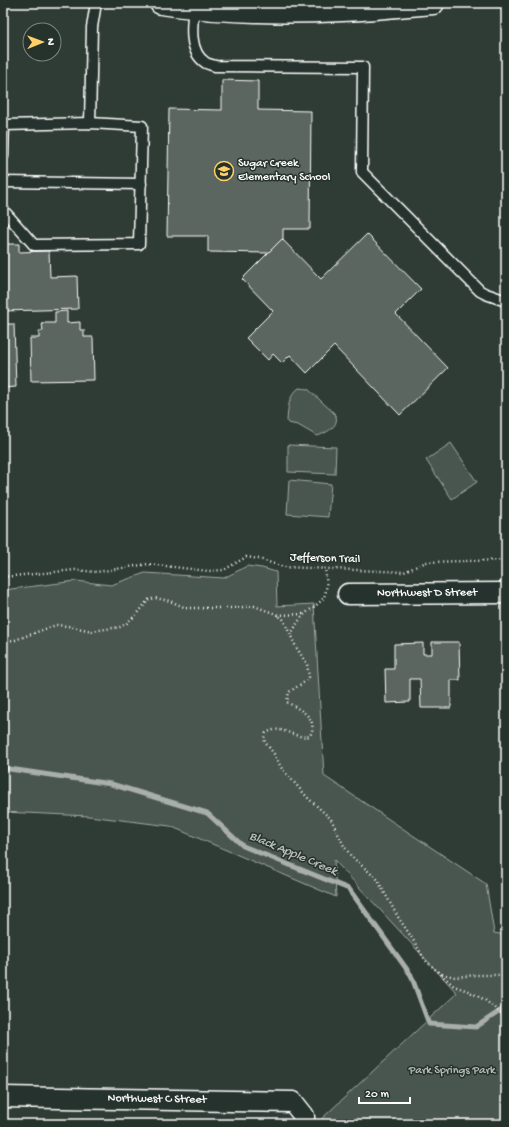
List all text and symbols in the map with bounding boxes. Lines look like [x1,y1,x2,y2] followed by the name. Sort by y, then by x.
[22,22,62,62] north arrow
[44,38,56,46] text: N
[238,157,331,185] place label: Sugar Creek Elementary School
[213,160,235,182] school or university icon: Sugar Creek Elementary School
[290,551,361,567] street label: Jefferson Trail
[377,586,478,601] street label: Northwest D Street
[247,829,340,880] water label: Black Apple Creek
[408,1064,497,1078] park label: Park Springs Park
[359,1079,410,1105] scale bar
[365,1088,390,1102] text: 20 m
[107,1092,208,1108] street label: Northwest C Street

